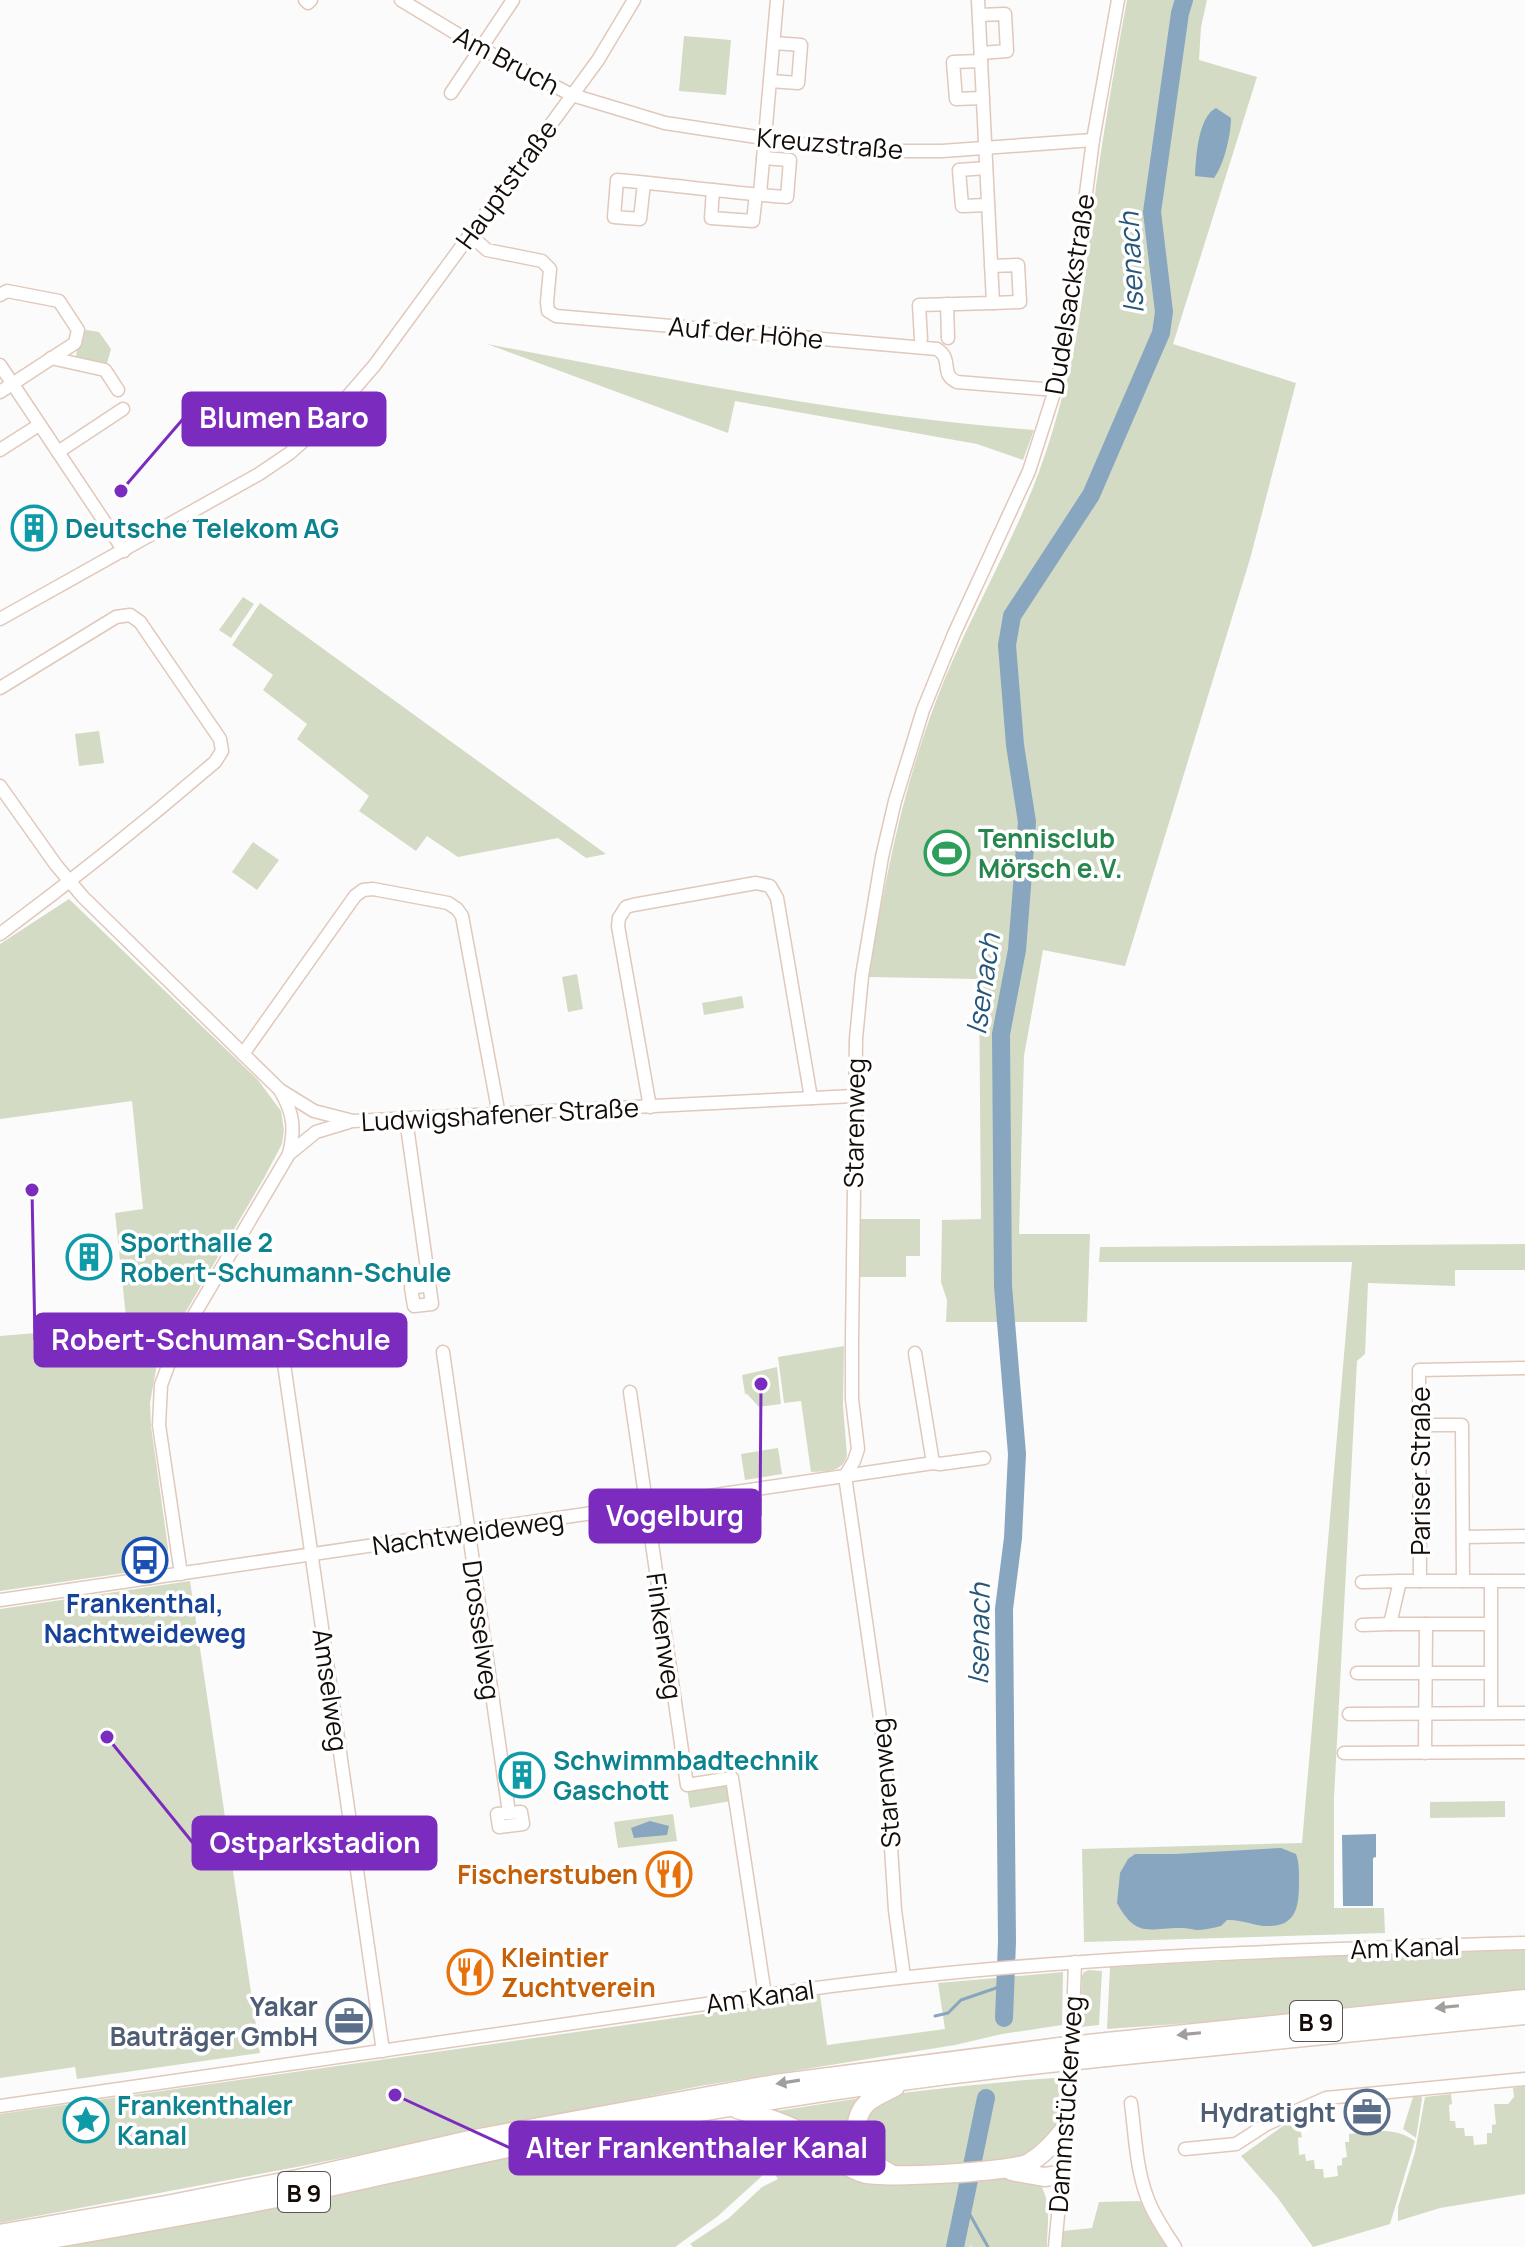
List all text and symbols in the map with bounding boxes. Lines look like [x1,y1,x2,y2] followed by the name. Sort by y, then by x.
[448,17,566,103] street label: Am Bruch
[447,112,565,256] street label: Hauptstraße
[755,119,905,167] street label: Kreuzstraße
[1035,191,1103,397] street label: Dudelsackstraße
[1108,210,1152,315] water label: Isenach
[667,307,825,357] street label: Auf der Höhe
[183,393,385,445] callout: Blumen Baro
[199,398,369,436] text: Blumen Baro
[10,504,58,552] building icon: Deutsche Telekom AG
[65,510,339,546] place label: Deutsche Telekom AG
[978,820,1123,886] place label: Tennisclub Mörsch e.V.
[923,829,971,877] sports icon: Tennisclub Mörsch e.V.
[956,930,1008,1037] water label: Isenach
[835,1058,873,1188] street label: Starenweg
[360,1089,640,1139] street label: Ludwigshafener Straße
[120,1224,451,1290] place label: Sporthalle 2 Robert-Schumann-Schule
[65,1233,113,1281] building icon: Sporthalle 2 Robert-Schumann-Schule
[35,1314,406,1366] callout: Robert-Schuman-Schule
[51,1320,391,1358] text: Robert-Schuman-Schule
[1402,1387,1438,1555] street label: Pariser Straße
[590,1490,760,1542] callout: Vogelburg
[606,1496,744,1534] text: Vogelburg
[370,1501,566,1563] street label: Nachtweideweg
[121,1536,169,1584] bus stop icon: Frankenthal, Nachtweideweg
[454,1558,510,1702] street label: Drosselweg
[638,1570,692,1702] street label: Finkenweg
[958,1582,998,1685] water label: Isenach
[44,1585,246,1651] place label: Frankenthal, Nachtweideweg
[305,1626,357,1754] street label: Amselweg
[861,1717,909,1849] street label: Starenweg
[553,1742,819,1808] place label: Schwimmbadtechnik Gaschott
[498,1751,546,1799] building icon: Schwimmbadtechnik Gaschott
[193,1817,436,1869] callout: Ostparkstadion
[210,1823,420,1861] text: Ostparkstadion
[645,1850,693,1898] restaurant icon: Fischerstuben
[457,1856,638,1892] place label: Fischerstuben
[1350,1927,1460,1967] street label: Am Kanal
[501,1939,656,2005] place label: Kleintier Zuchtverein
[446,1948,494,1996] restaurant icon: Kleintier Zuchtverein
[703,1971,817,2021] street label: Am Kanal
[110,1988,318,2054] place label: Yakar Bauträger GmbH
[1039,1994,1091,2214] street label: Dammstückerweg
[325,1997,373,2045] office icon: Yakar Bauträger GmbH
[1290,2001,1342,2041] road number: B 9
[1435,2001,1460,2014] one-way arrow
[1176,2027,1201,2040] one-way arrow
[775,2076,800,2089] one-way arrow
[117,2087,293,2153] place label: Frankenthaler Kanal
[1343,2088,1391,2136] office icon: Hydratight
[1200,2094,1336,2130] place label: Hydratight
[62,2096,110,2144] place icon: Frankenthaler Kanal
[510,2122,884,2174] callout: Alter Frankenthaler Kanal
[526,2128,868,2166] text: Alter Frankenthaler Kanal
[278,2172,330,2212] road number: B 9

